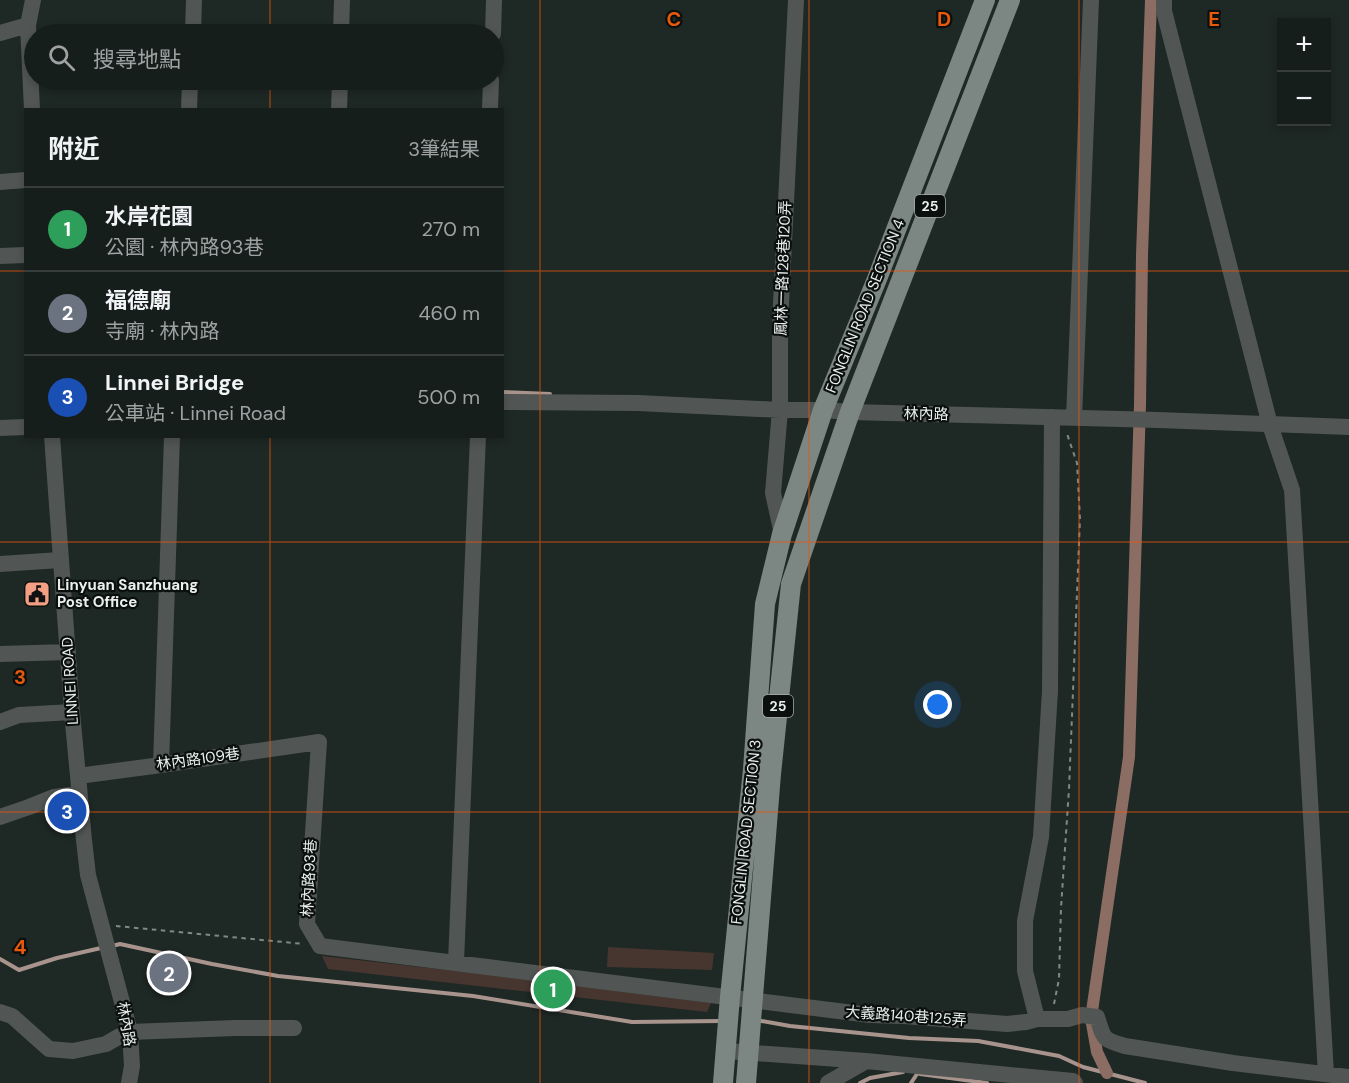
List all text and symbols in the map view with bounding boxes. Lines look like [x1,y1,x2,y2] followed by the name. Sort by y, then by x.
[667,6,681,32] text: C
[937,6,951,32] text: D
[1208,6,1220,32] text: E
[1277,18,1331,126] map controls
[1277,18,1331,72] button: +
[24,24,504,90] search box
[45,41,78,74] icon: search
[93,45,181,74] text: 搜尋地點
[1277,72,1331,126] button: −
[48,132,100,166] text: 附近
[408,136,480,162] text: 3筆結果
[915,195,945,217] road number: 25
[771,200,795,336] street label: 鳳林一路128巷120弄
[105,202,193,231] text: 水岸花園
[64,216,71,242] text: 1
[422,216,480,242] text: 270 m
[821,216,909,396] street label: FONGLIN ROAD SECTION 4
[105,234,264,260] text: 公園 · 林內路93巷
[105,286,171,315] text: 福德廟
[62,300,73,326] text: 2
[418,300,480,326] text: 460 m
[105,318,220,344] text: 寺廟 · 林內路
[105,368,244,397] text: Linnei Bridge
[61,384,74,410] text: 3
[417,384,480,410] text: 500 m
[105,400,286,426] text: 公車站 · Linnei Road
[903,404,949,424] street label: 林內路
[57,575,198,612] place label: Linyuan Sanzhuang Post Office
[22,579,52,609] public building icon: Linyuan Sanzhuang Post Office
[57,636,83,726] street label: LINNEI ROAD
[14,664,26,690] text: 3
[923,690,952,719] your location
[763,695,793,717] road number: 25
[726,739,766,925] street label: FONGLIN ROAD SECTION 3
[155,743,241,775] street label: 林內路109巷
[48,788,86,834] pin: 3
[297,839,321,917] street label: 林內路93巷
[14,934,27,960] text: 4
[150,950,188,996] pin: 2
[534,966,572,1012] pin: 1
[112,1000,140,1048] street label: 林內路
[845,1002,967,1030] street label: 大義路140巷125弄

